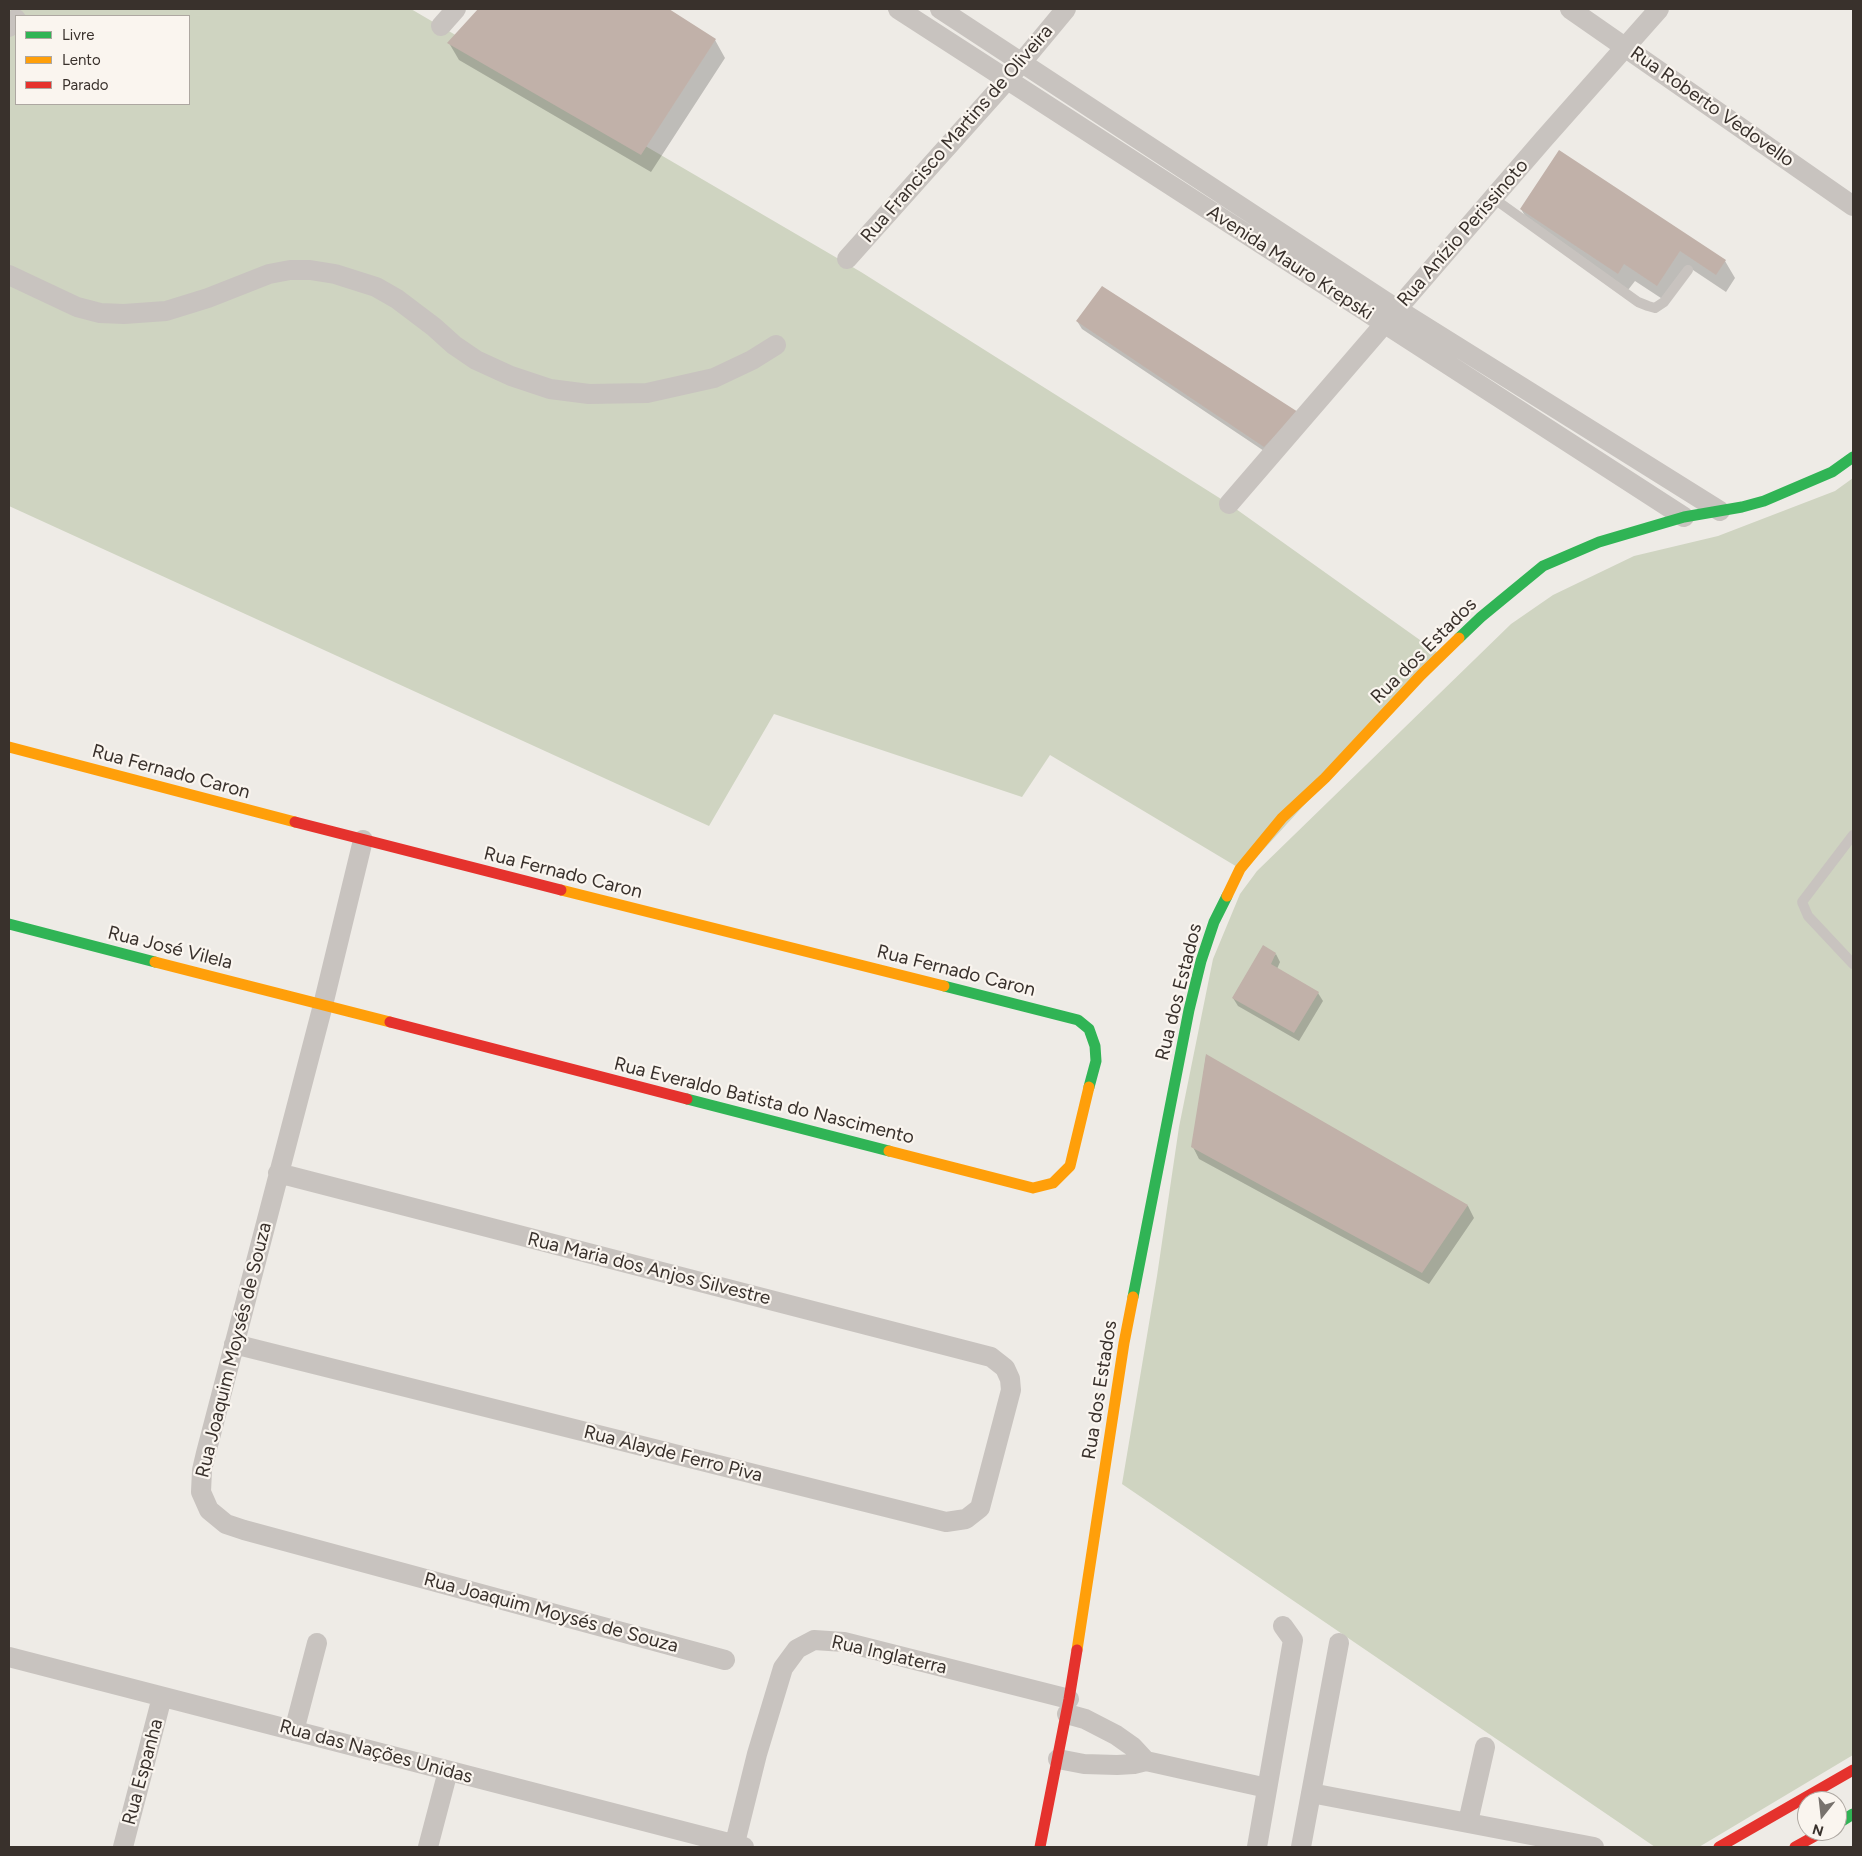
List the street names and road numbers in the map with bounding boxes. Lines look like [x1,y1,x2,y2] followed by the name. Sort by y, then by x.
[856,20,1058,248] street label: Rua Francisco Martins de Oliveira
[1626,42,1798,172] street label: Rua Roberto Vedovello
[1393,155,1533,311] street label: Rua Anízio Perissinoto
[1203,201,1377,325] street label: Avenida Mauro Krepski
[1366,593,1482,709] street label: Rua dos Estados
[90,740,252,804] street label: Rua Fernado Caron
[481,842,645,904] street label: Rua Fernado Caron
[1151,921,1207,1063] street label: Rua dos Estados
[105,922,235,974] street label: Rua José Vilela
[874,940,1038,1002] street label: Rua Fernado Caron
[612,1053,916,1149] street label: Rua Everaldo Batista do Nascimento
[191,1220,277,1480] street label: Rua Joaquim Moysés de Souza
[525,1228,773,1310] street label: Rua Maria dos Anjos Silvestre
[1078,1319,1122,1461] street label: Rua dos Estados
[581,1421,765,1487] street label: Rua Alayde Ferro Piva
[421,1568,681,1658] street label: Rua Joaquim Moysés de Souza
[829,1631,949,1679] street label: Rua Inglaterra
[277,1715,475,1789] street label: Rua das Nações Unidas
[118,1717,168,1827] street label: Rua Espanha

